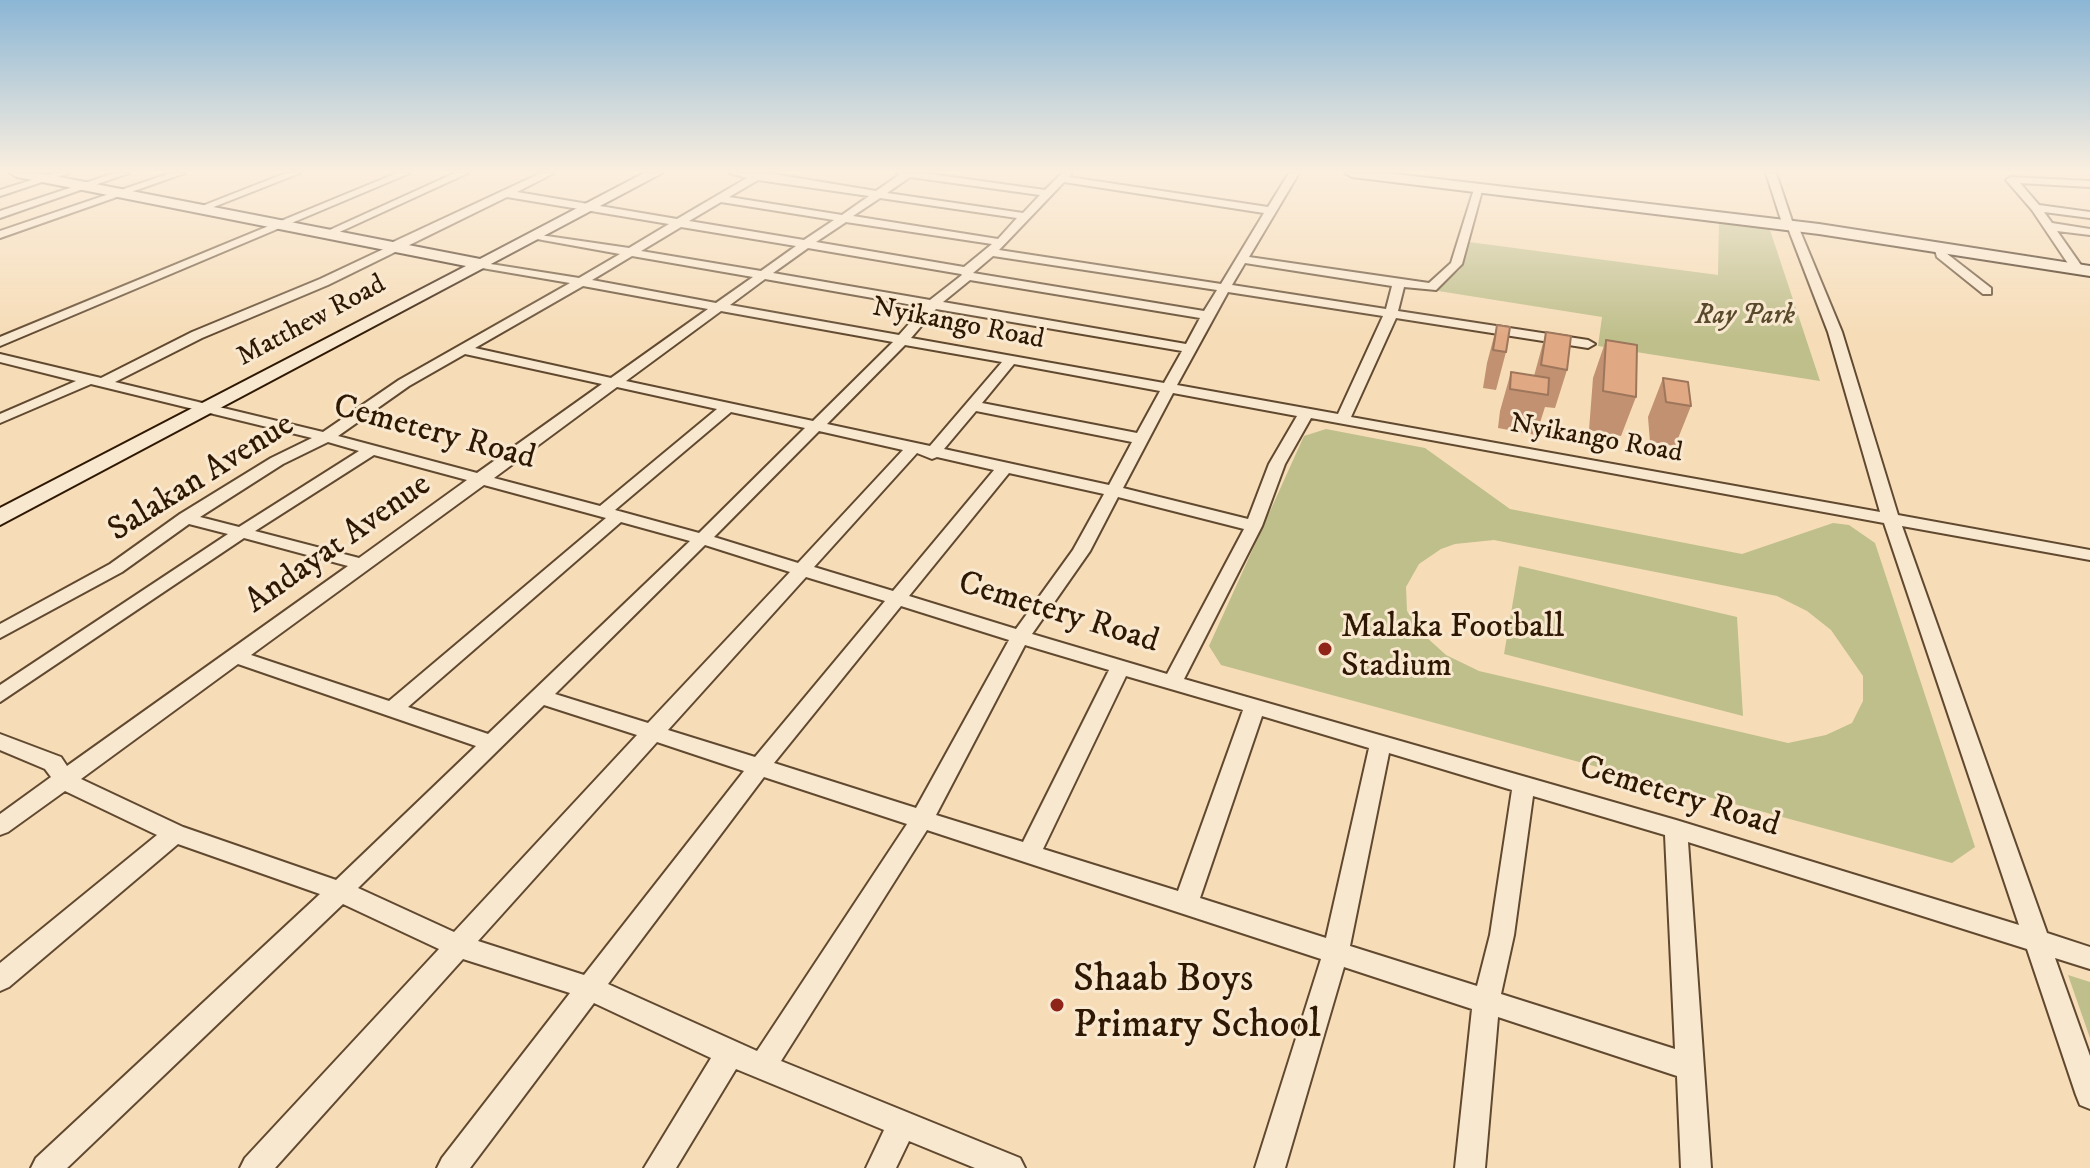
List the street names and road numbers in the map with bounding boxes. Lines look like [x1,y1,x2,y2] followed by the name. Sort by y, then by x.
[232,269,392,375] street label: Matthew Road
[869,292,1047,358] street label: Nyikango Road
[328,387,540,481] street label: Cemetery Road
[102,406,302,552] street label: Salakan Avenue
[1507,408,1685,472] street label: Nyikango Road
[238,466,440,624] street label: Andayat Avenue
[953,564,1163,664] street label: Cemetery Road
[1574,748,1784,848] street label: Cemetery Road

